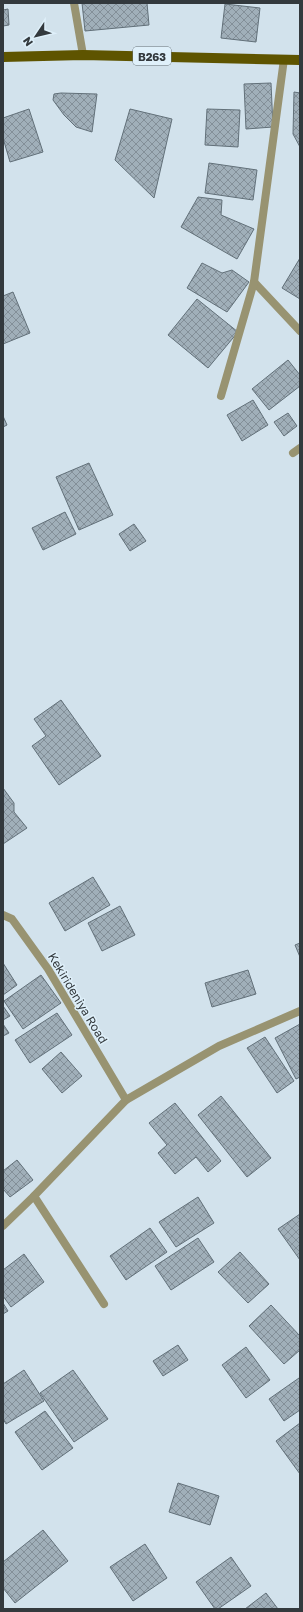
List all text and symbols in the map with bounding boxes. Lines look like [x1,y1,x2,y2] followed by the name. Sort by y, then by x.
[16,16,56,56] north arrow
[20,35,35,49] text: N
[133,47,171,65] road number: B263
[45,950,111,1046] street label: Kekirideniya Road

